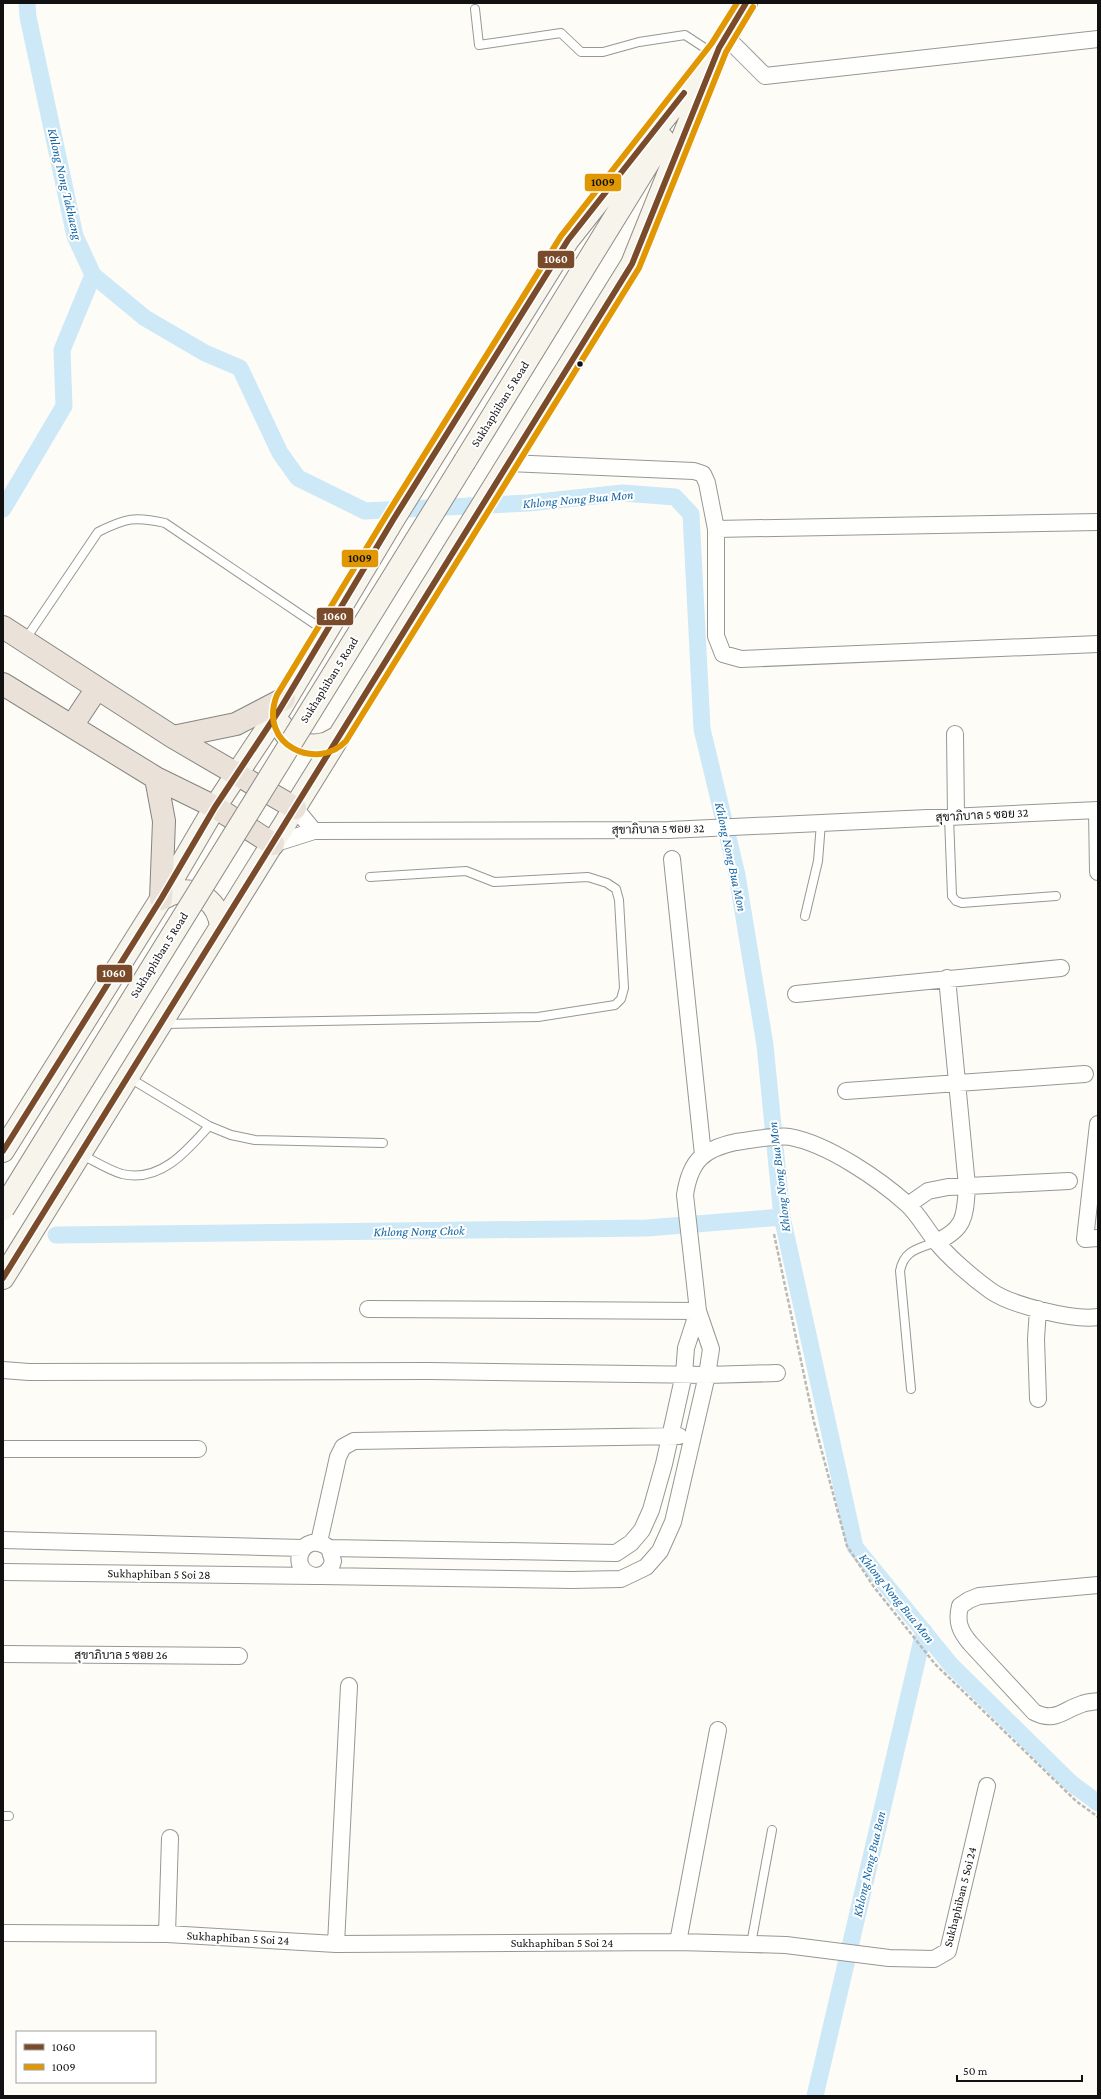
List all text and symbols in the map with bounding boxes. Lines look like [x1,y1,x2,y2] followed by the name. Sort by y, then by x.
[45,127,85,242] water label: Khlong Nong Takhaeng
[584,173,622,192] line badge: 1009
[591,176,615,188] text: 1009
[537,250,575,269] line badge: 1060
[544,253,568,265] text: 1060
[468,358,532,449] street label: Sukhaphiban 5 Road
[575,359,585,369] unlabelled marker
[522,487,634,511] water label: Khlong Nong Bua Mon
[341,549,379,568] line badge: 1009
[348,552,372,564] text: 1009
[316,607,354,626] line badge: 1060
[323,610,347,622] text: 1060
[297,634,361,725] street label: Sukhaphiban 5 Road
[712,801,750,913] water label: Khlong Nong Bua Mon
[935,806,1029,826] street label: สุขาภิบาล 5 ซอย 32
[611,821,705,839] street label: สุขาภิบาล 5 ซอย 32
[127,909,191,1000] street label: Sukhaphiban 5 Road
[96,964,133,983] line badge: 1060
[102,967,126,979] text: 1060
[765,1121,793,1233] water label: Khlong Nong Bua Mon
[373,1223,466,1239] water label: Khlong Nong Chok
[856,1550,938,1646] water label: Khlong Nong Bua Mon
[107,1566,211,1582] street label: Sukhaphiban 5 Soi 28
[74,1648,168,1664] street label: สุขาภิบาล 5 ซอย 26
[850,1809,889,1918] water label: Khlong Nong Bua Ban
[941,1845,979,1949] street label: Sukhaphiban 5 Soi 24
[186,1928,290,1948] street label: Sukhaphiban 5 Soi 24
[511,1936,613,1950] street label: Sukhaphiban 5 Soi 24
[16,2031,156,2083] legend
[52,2040,76,2054] text: 1060
[957,2057,1082,2083] scale bar
[52,2060,76,2074] text: 1009
[963,2064,988,2078] text: 50 m

